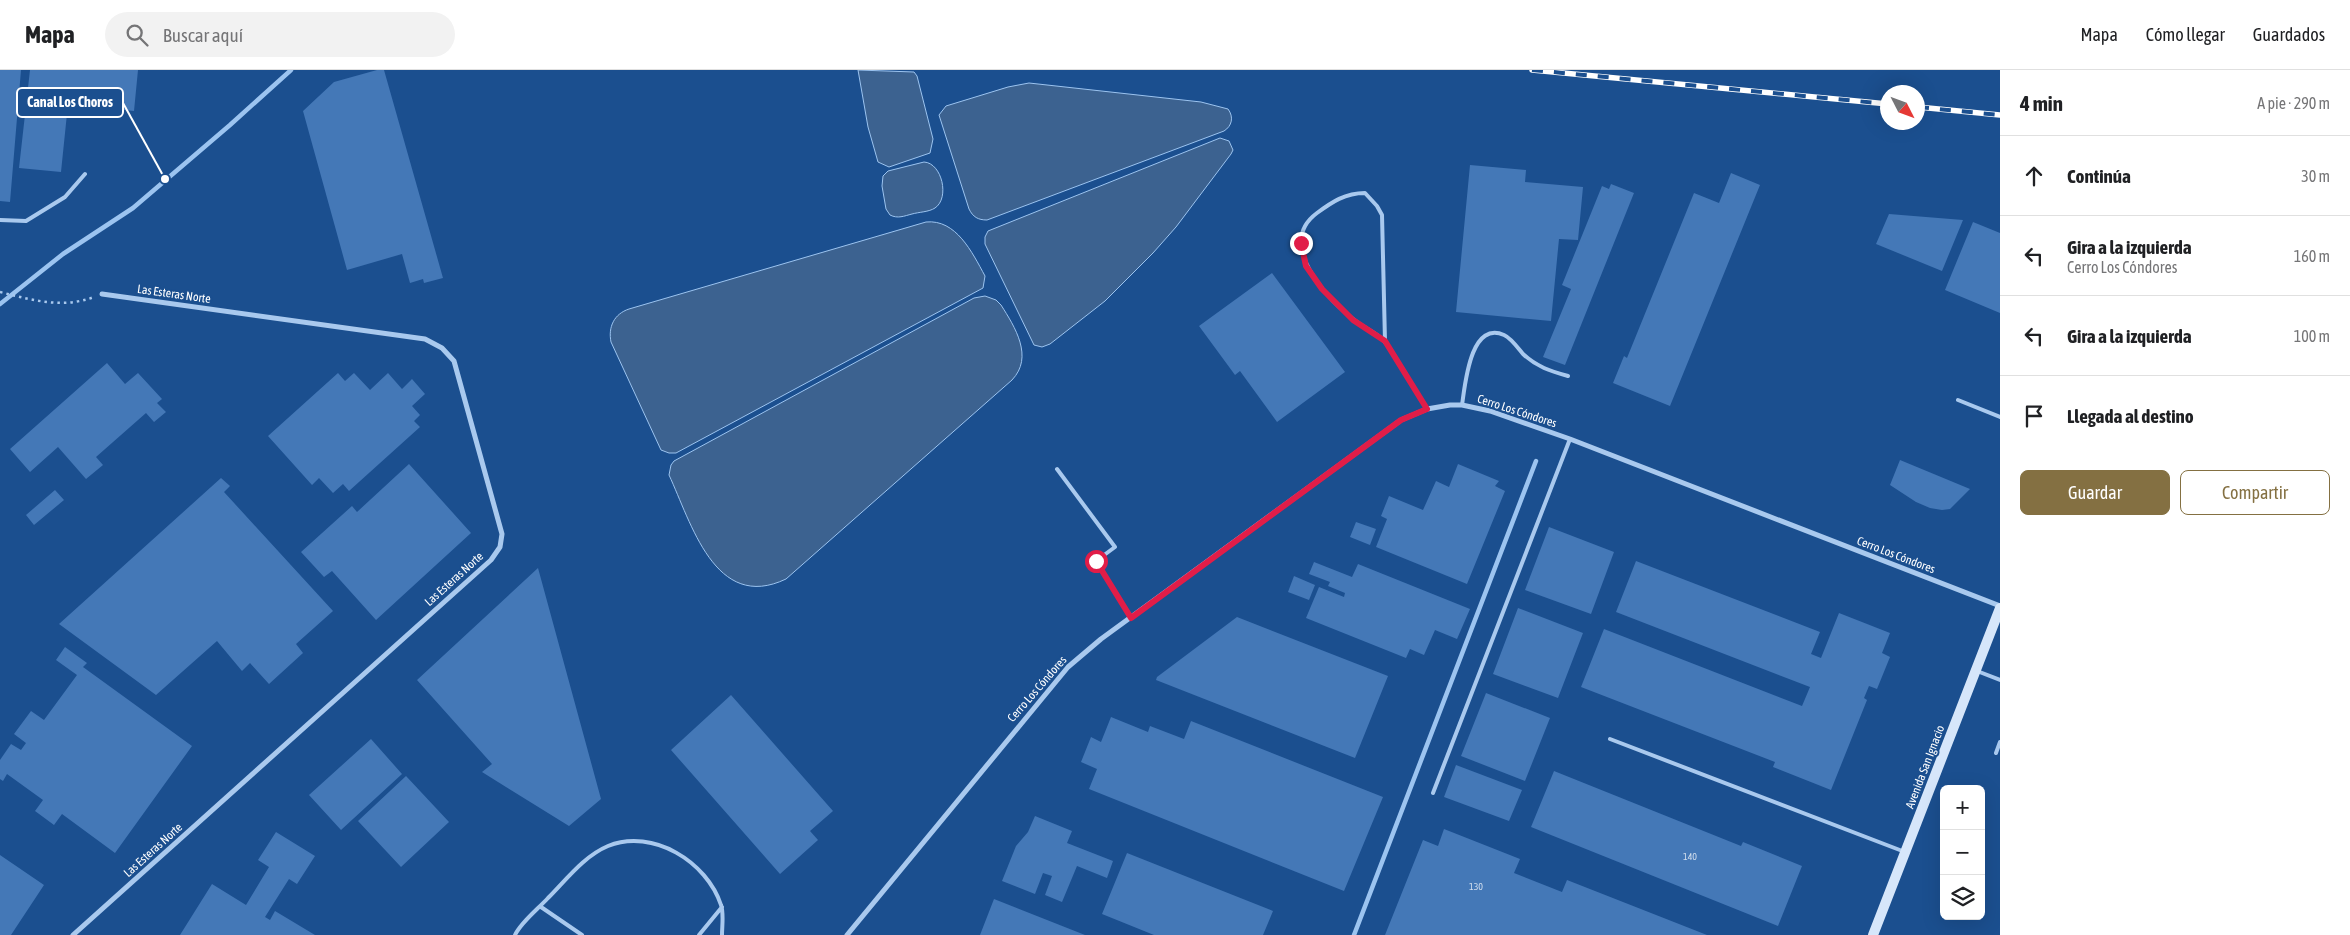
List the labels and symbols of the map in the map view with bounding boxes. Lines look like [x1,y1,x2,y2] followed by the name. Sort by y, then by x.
[1880,85,1925,130] north arrow
[17,88,123,117] callout: Canal Los Choros
[27,94,113,110] text: Canal Los Choros
[1290,232,1313,255] route end
[136,282,212,306] street label: Las Esteras Norte
[1475,392,1559,430] street label: Cerro Los Cóndores
[1855,534,1937,576] street label: Cerro Los Cóndores
[422,549,486,609] street label: Las Esteras Norte
[1085,550,1108,573] route start
[1005,653,1069,725] street label: Cerro Los Cóndores
[1903,723,1947,811] street label: Avenida San Ignacio
[121,820,185,880] street label: Las Esteras Norte
[1683,851,1697,862] house number: 140
[1469,881,1483,892] house number: 130

